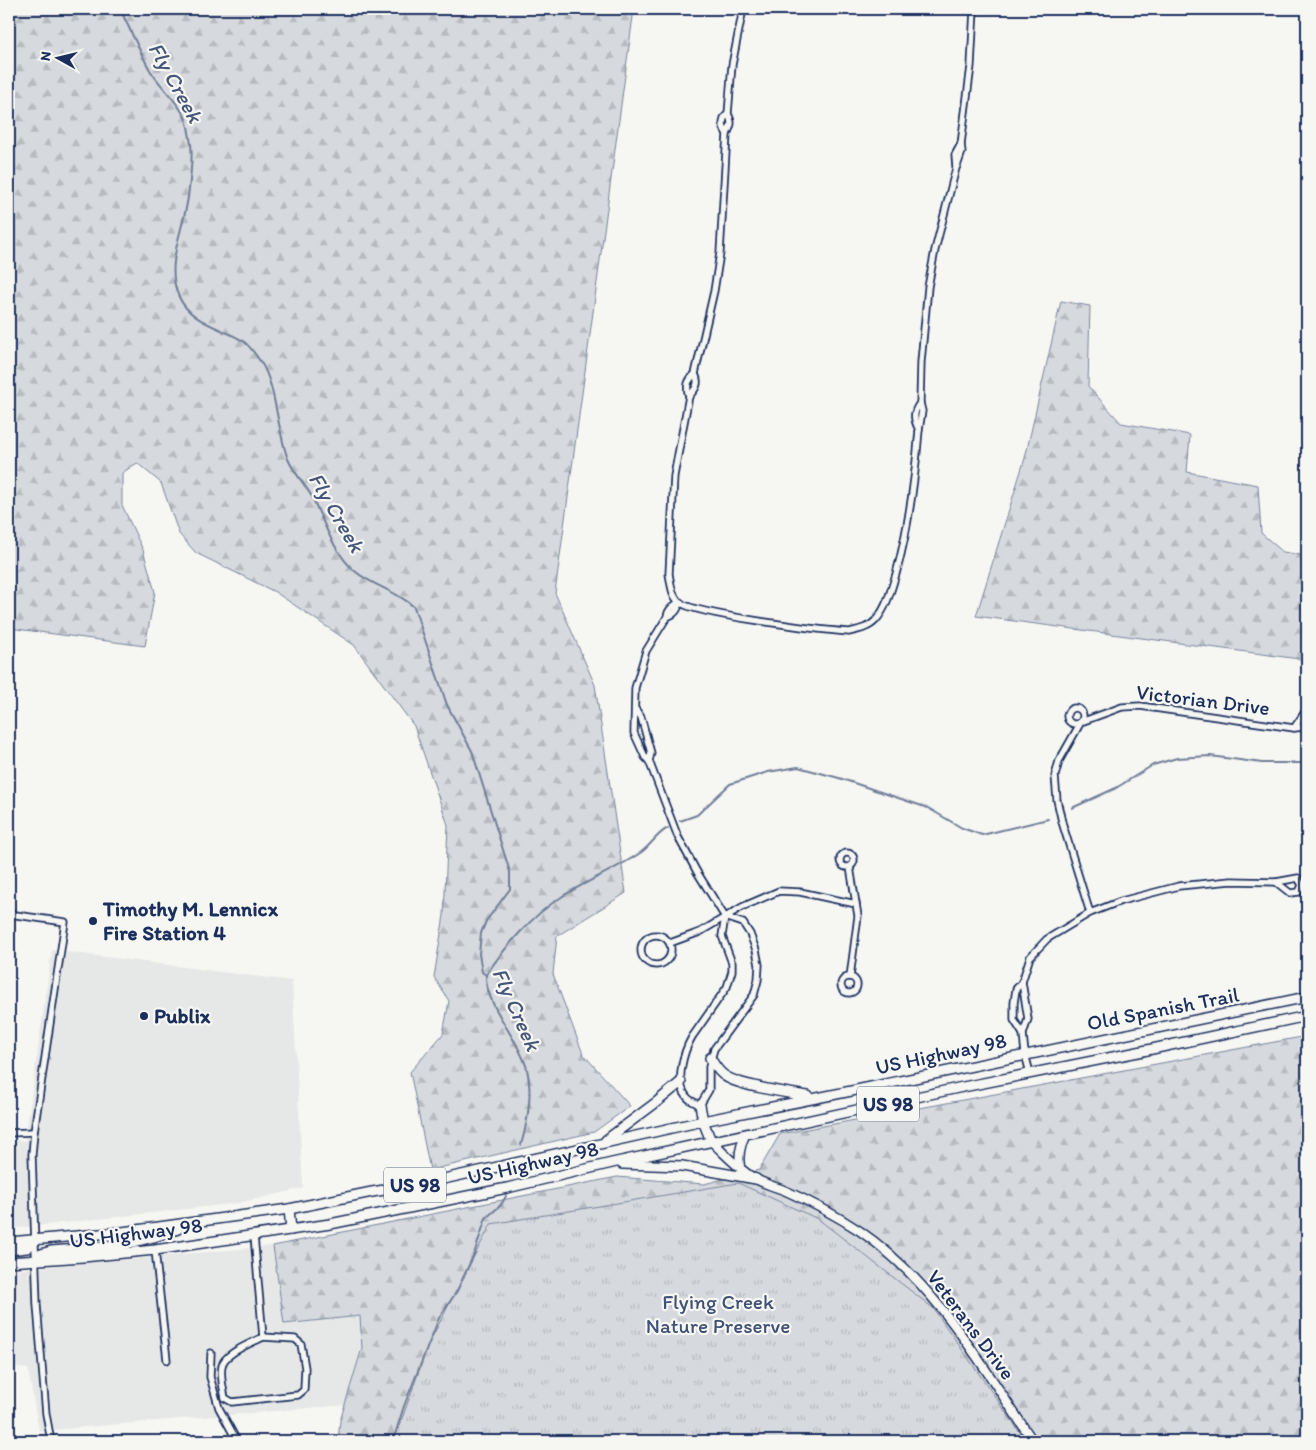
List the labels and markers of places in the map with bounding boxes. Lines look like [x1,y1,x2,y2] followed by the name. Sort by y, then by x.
[102,896,278,945] place label: Timothy M. Lennicx Fire Station 4
[87,915,99,927] marker: Timothy M. Lennicx Fire Station 4
[154,1003,211,1028] place label: Publix
[138,1010,150,1022] marker: Publix

